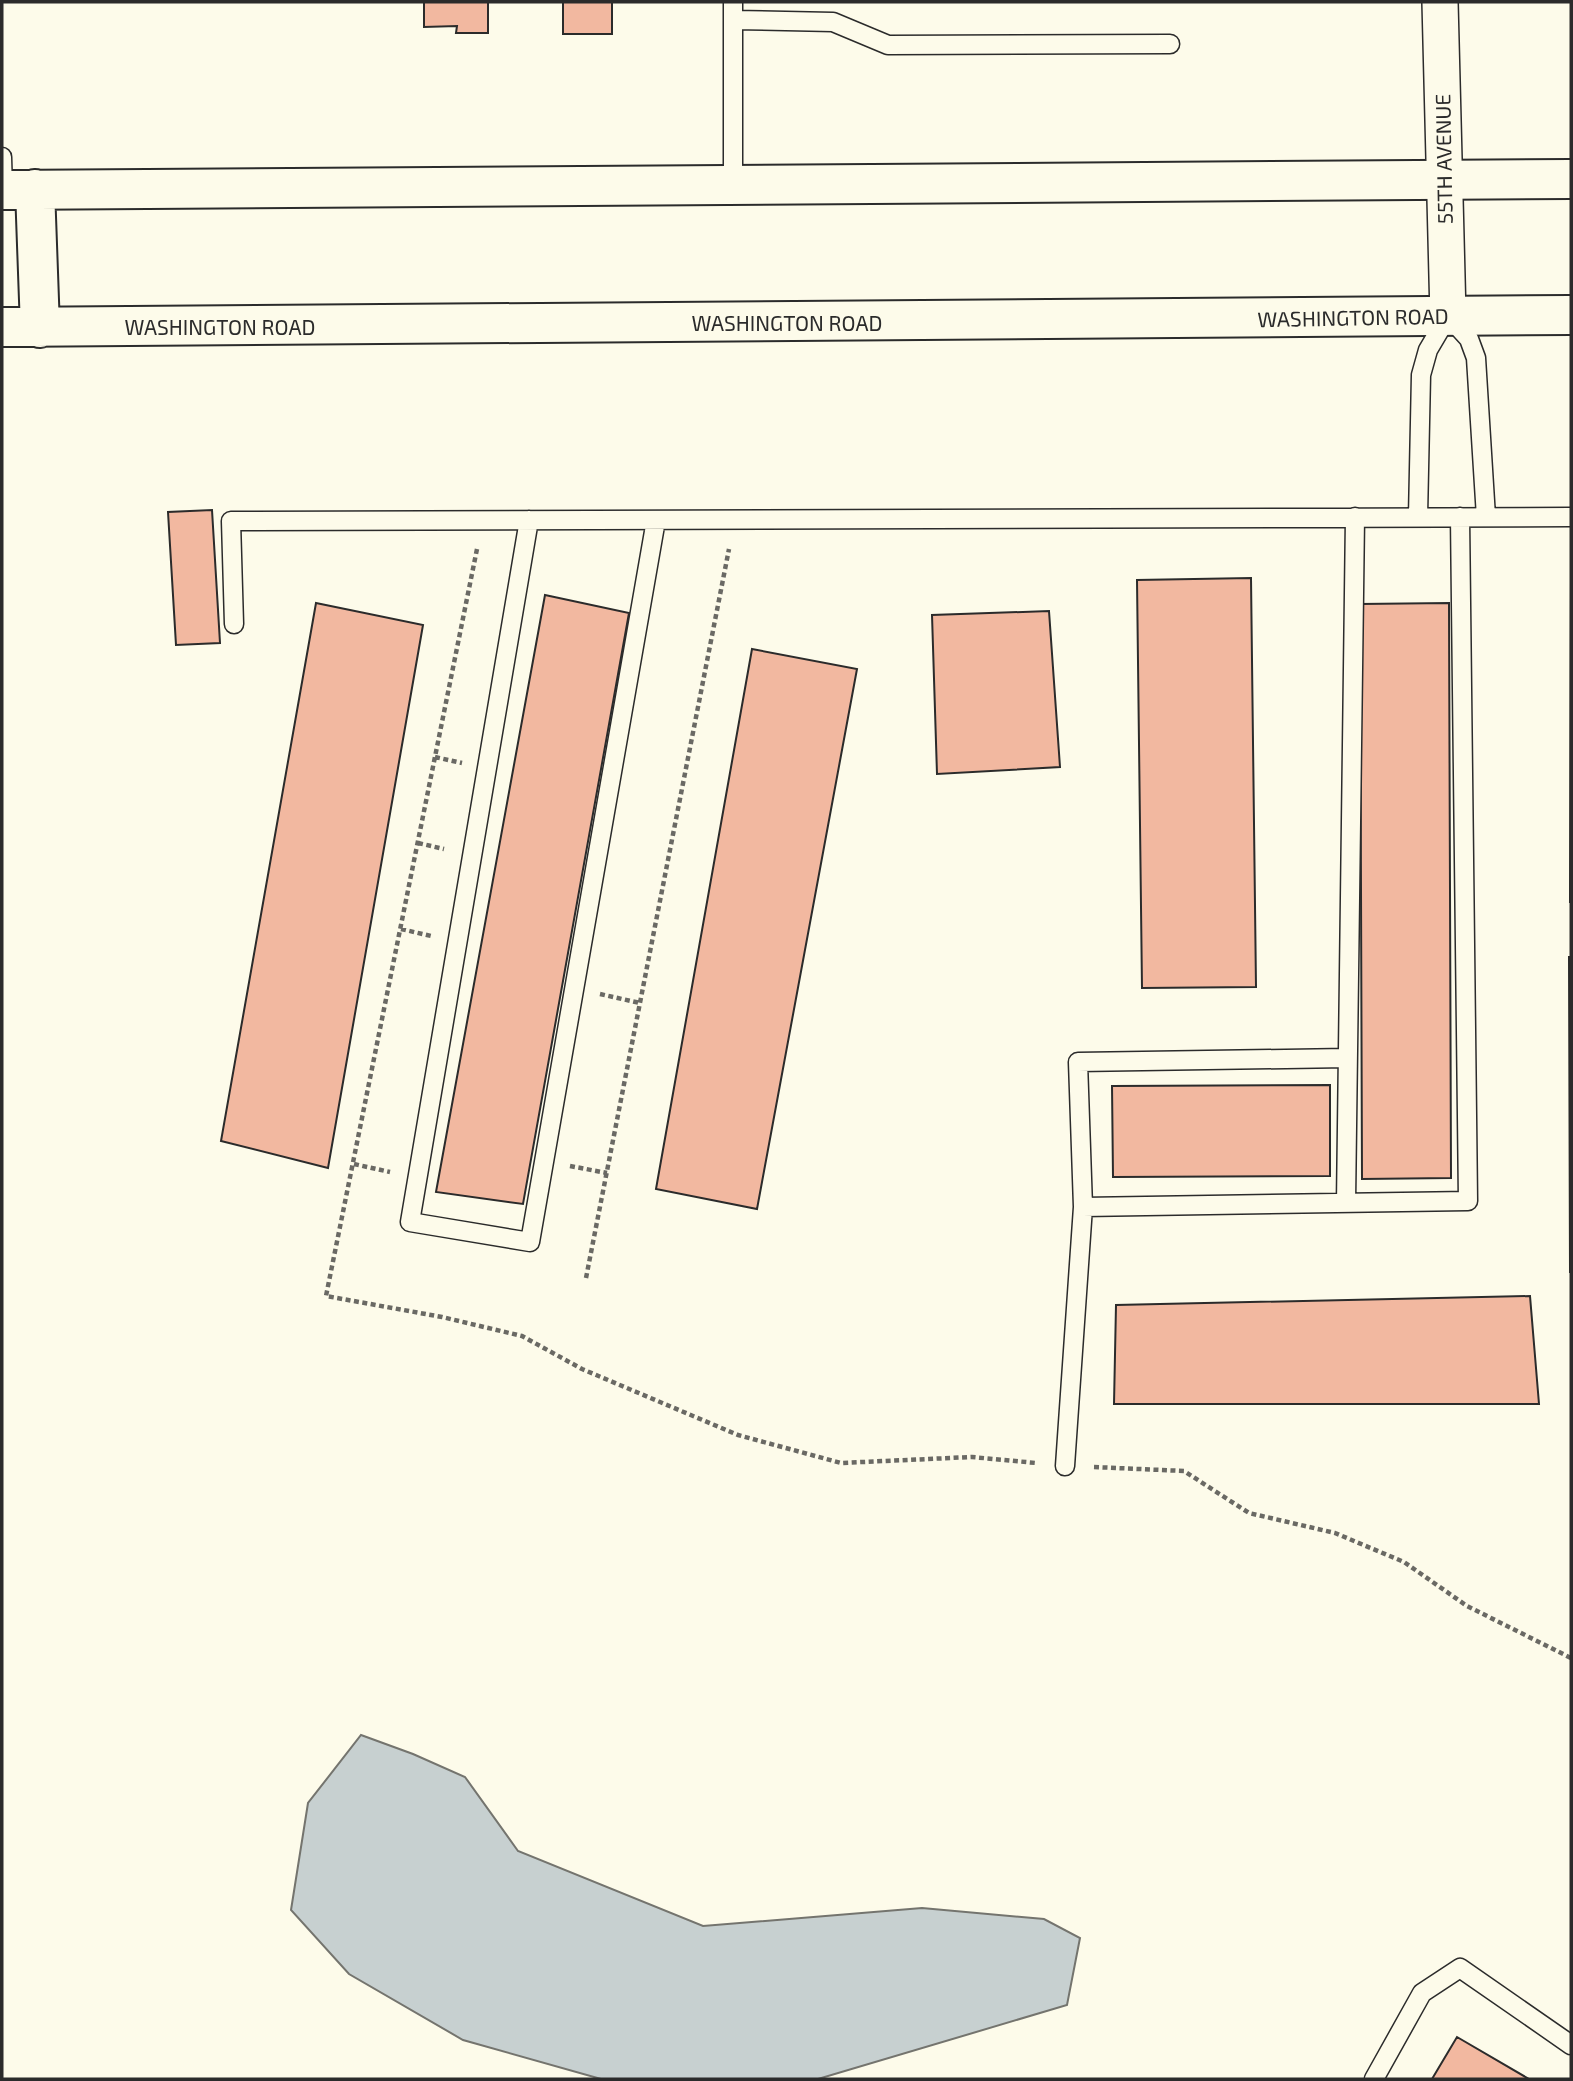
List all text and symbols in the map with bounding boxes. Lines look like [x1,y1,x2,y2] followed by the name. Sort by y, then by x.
[1429,94,1457,224] street label: 55TH AVENUE
[1257,303,1449,331] street label: WASHINGTON ROAD
[691,310,883,335] street label: WASHINGTON ROAD
[124,314,316,339] street label: WASHINGTON ROAD

